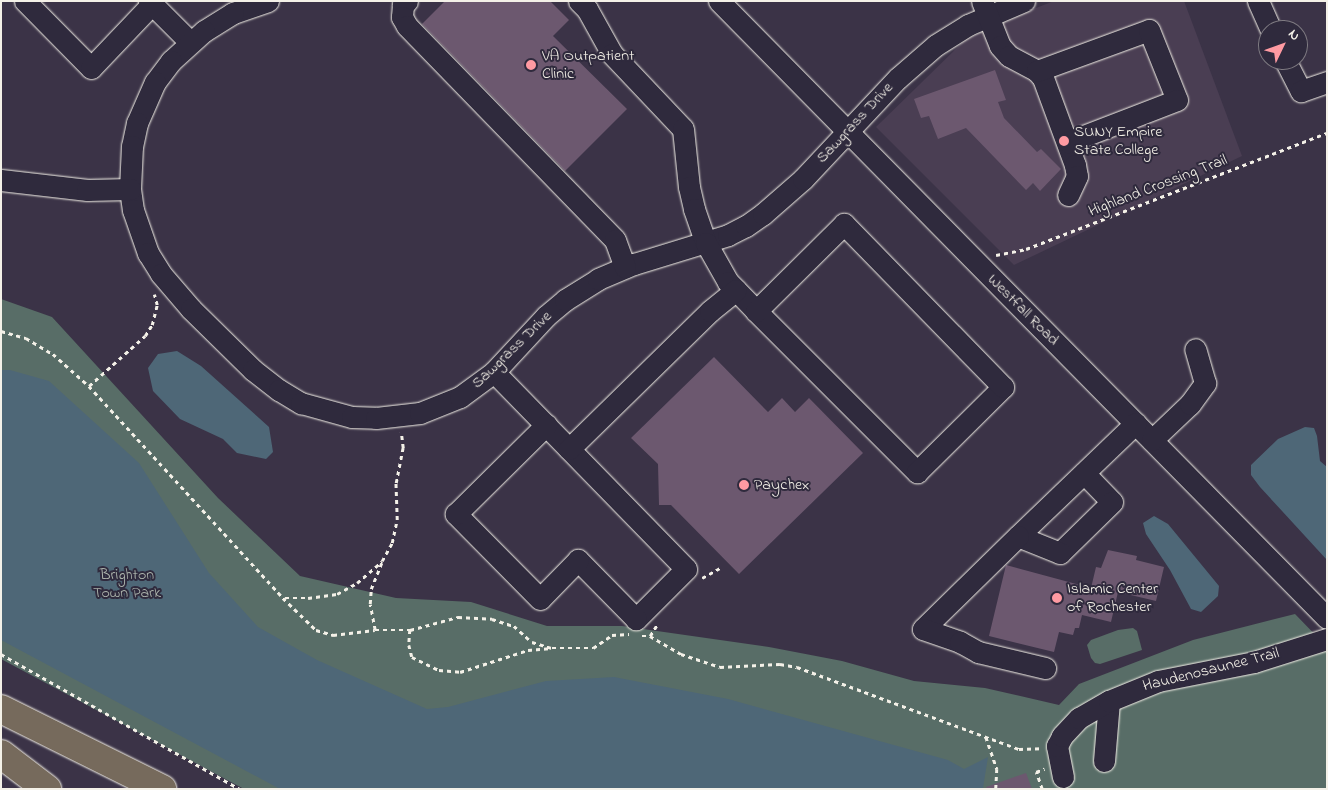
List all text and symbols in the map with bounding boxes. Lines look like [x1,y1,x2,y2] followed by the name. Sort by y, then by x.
[1258,20,1308,70] north arrow
[1283,25,1305,46] text: N
[542,46,634,84] place label: VA Outpatient Clinic
[524,58,538,72] marker: VA Outpatient Clinic
[813,78,897,168] street label: Sawgrass Drive
[1074,122,1162,160] place label: SUNY Empire State College
[1058,135,1070,147] marker: SUNY Empire State College
[1086,151,1230,221] street label: Highland Crossing Trail
[983,270,1063,350] street label: Westfall Road
[468,307,556,393] street label: Sawgrass Drive
[754,475,809,495] place label: Paychex
[738,479,750,491] marker: Paychex
[93,565,161,603] park label: Brighton Town Park
[1067,579,1158,617] place label: Islamic Center of Rochester
[1051,592,1063,604] marker: Islamic Center of Rochester
[1141,644,1281,696] street label: Haudenosaunee Trail

